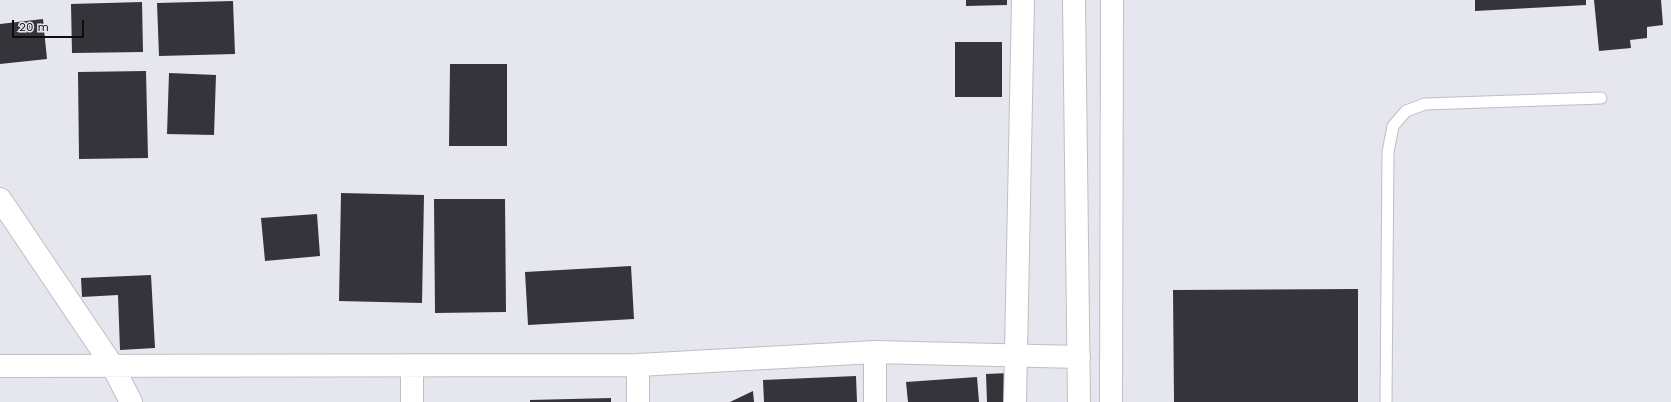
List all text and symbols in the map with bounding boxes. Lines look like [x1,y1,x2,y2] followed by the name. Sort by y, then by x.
[14,12,86,38] scale bar
[19,20,49,34] text: 20 m

